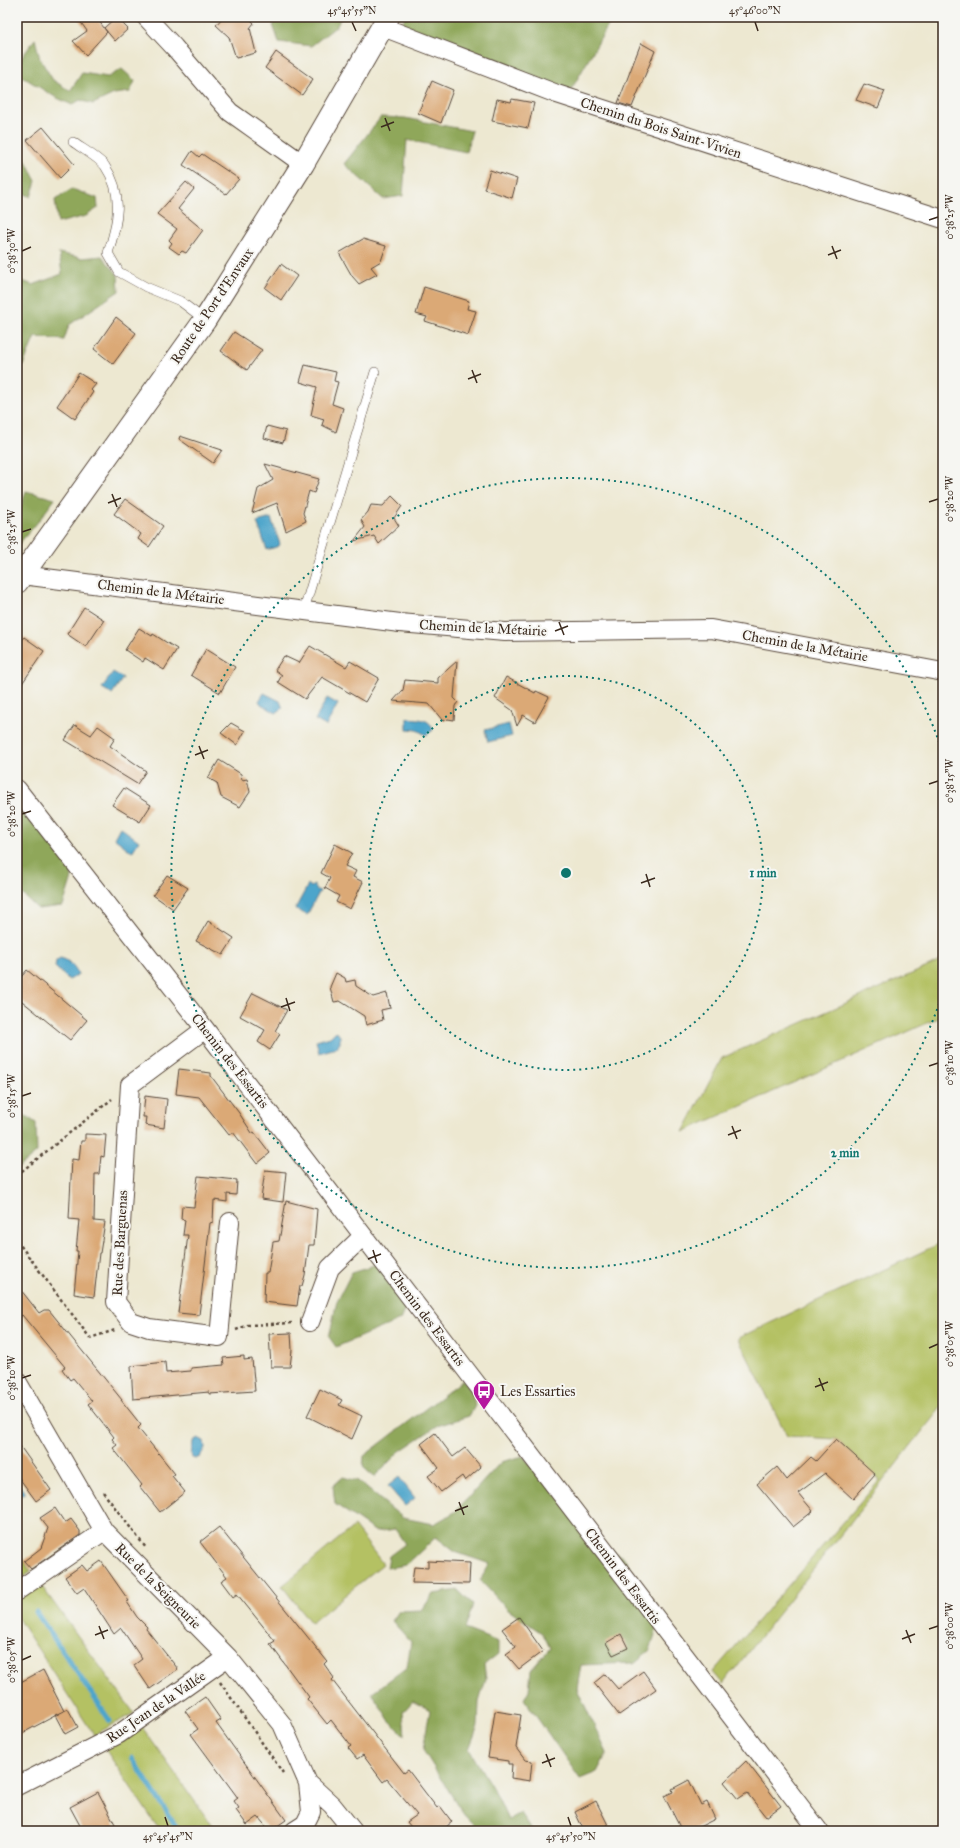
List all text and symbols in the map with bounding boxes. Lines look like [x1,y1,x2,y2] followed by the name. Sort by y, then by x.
[328,5,377,17] text: 45°45'55"N
[729,5,781,17] text: 45°46'00"N
[578,94,744,162] street label: Chemin du Bois Saint-Vivien
[944,194,956,239] text: 0°38'25"W
[6,228,18,274] text: 0°38'30"W
[167,244,258,367] street label: Route de Port d'Envaux
[944,475,956,522] text: 0°38'20"W
[6,509,18,554] text: 0°38'25"W
[97,576,226,608] street label: Chemin de la Métairie
[419,616,547,640] street label: Chemin de la Métairie
[741,627,869,665] street label: Chemin de la Métairie
[944,759,956,803] text: 0°38'15"W
[6,790,18,837] text: 0°38'20"W
[559,866,573,880] centre of rings
[749,866,777,880] text: 1 min
[188,1010,272,1112] street label: Chemin des Essartis
[944,1040,956,1086] text: 0°38'10"W
[6,1074,18,1118] text: 0°38'15"W
[831,1146,860,1160] text: 2 min
[109,1190,131,1296] street label: Rue des Barguenas
[385,1267,469,1369] street label: Chemin des Essartis
[944,1321,956,1367] text: 0°38'05"W
[6,1355,18,1401] text: 0°38'10"W
[471,1378,497,1411] bus stop icon: Les Essarties
[500,1383,575,1400] place label: Les Essarties
[581,1525,665,1627] street label: Chemin des Essartis
[111,1539,205,1633] street label: Rue de la Seigneurie
[944,1602,956,1650] text: 0°38'00"W
[6,1637,18,1683] text: 0°38'05"W
[103,1667,210,1747] street label: Rue Jean de la Vallée
[143,1831,193,1843] text: 45°45'45"N
[546,1831,597,1843] text: 45°45'50"N

